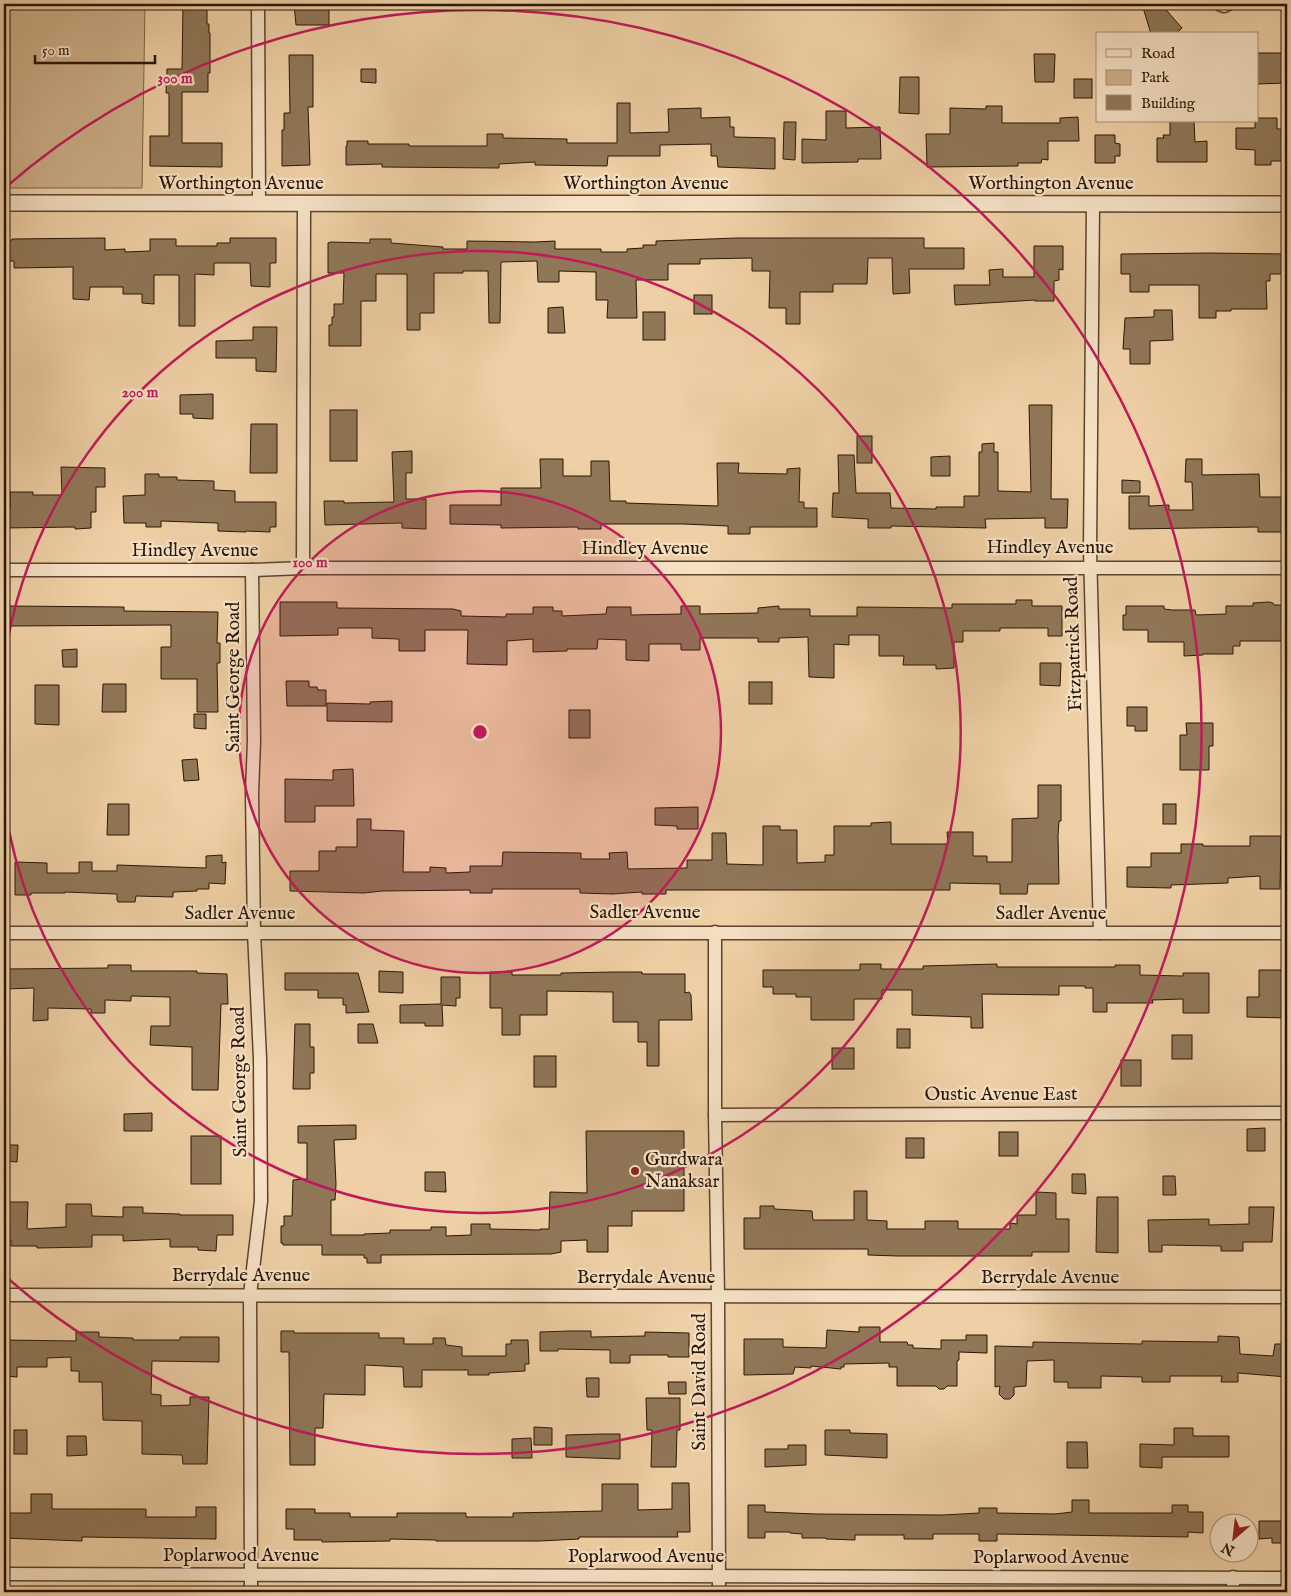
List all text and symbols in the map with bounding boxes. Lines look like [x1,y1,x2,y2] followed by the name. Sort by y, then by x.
[35,32,155,64] scale bar
[1096,32,1258,122] legend
[42,41,70,60] text: 50 m
[1141,44,1176,63] text: Road
[1141,68,1171,87] text: Park
[157,69,193,88] text: 300 m
[1141,94,1196,113] text: Building
[158,172,324,196] street label: Worthington Avenue
[563,172,729,196] street label: Worthington Avenue
[968,172,1134,196] street label: Worthington Avenue
[122,383,159,402] text: 200 m
[986,536,1114,560] street label: Hindley Avenue
[581,537,709,561] street label: Hindley Avenue
[131,539,259,563] street label: Hindley Avenue
[292,553,328,572] text: 100 m
[1060,575,1088,712] street label: Fitzpatrick Road
[222,601,246,752] street label: Saint George Road
[471,723,489,741] centre of rings
[589,901,701,925] street label: Sadler Avenue
[184,902,296,926] street label: Sadler Avenue
[995,902,1107,926] street label: Sadler Avenue
[227,1006,253,1158] street label: Saint George Road
[925,1083,1078,1107] street label: Oustic Avenue East
[645,1148,724,1194] place label: Gurdwara Nanaksar
[629,1165,641,1177] marker: Gurdwara Nanaksar
[172,1264,311,1288] street label: Berrydale Avenue
[577,1266,716,1290] street label: Berrydale Avenue
[981,1266,1120,1290] street label: Berrydale Avenue
[688,1312,712,1451] street label: Saint David Road
[1208,1514,1258,1564] north arrow
[1219,1538,1239,1560] text: N
[163,1544,320,1568] street label: Poplarwood Avenue
[568,1545,725,1569] street label: Poplarwood Avenue
[973,1546,1130,1570] street label: Poplarwood Avenue

